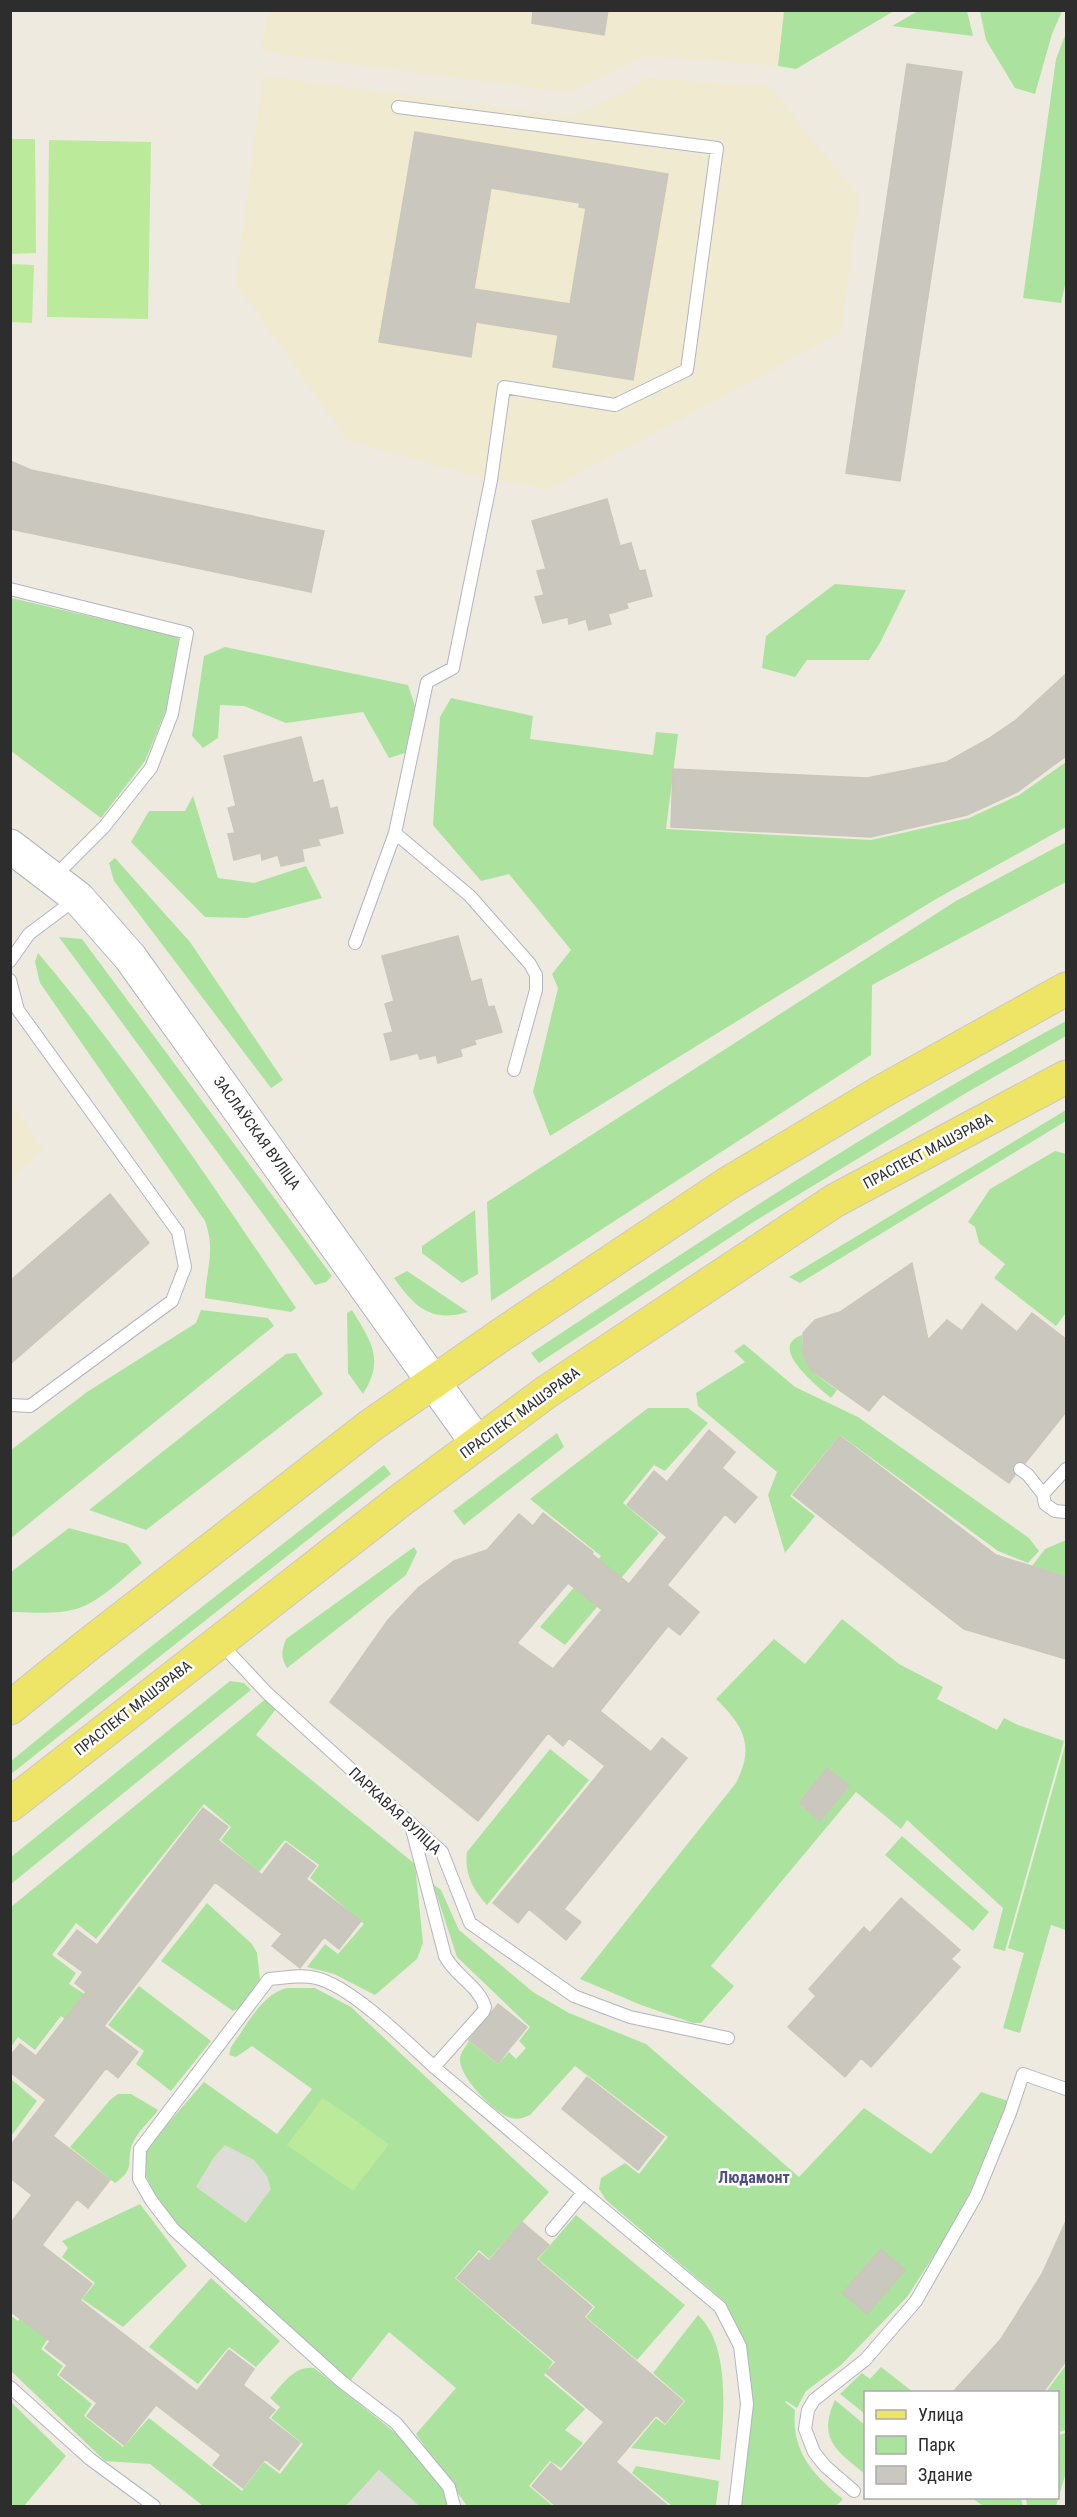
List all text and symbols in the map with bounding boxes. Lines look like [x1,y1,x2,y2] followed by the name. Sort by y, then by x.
[210,1073,304,1193] street label: ЗАСЛАЎСКАЯ ВУЛІЦА
[860,1109,996,1193] street label: ПРАСПЕКТ МАШЭРАВА
[457,1363,584,1463] street label: ПРАСПЕКТ МАШЭРАВА
[71,1656,195,1759] street label: ПРАСПЕКТ МАШЭРАВА
[345,1764,445,1859] street label: ПАРКАВАЯ ВУЛІЦА
[718,2168,790,2187] district label: Людамонт
[864,2391,1059,2499] legend
[918,2404,964,2425] text: Улица
[918,2434,956,2455] text: Парк
[918,2464,972,2485] text: Здание

